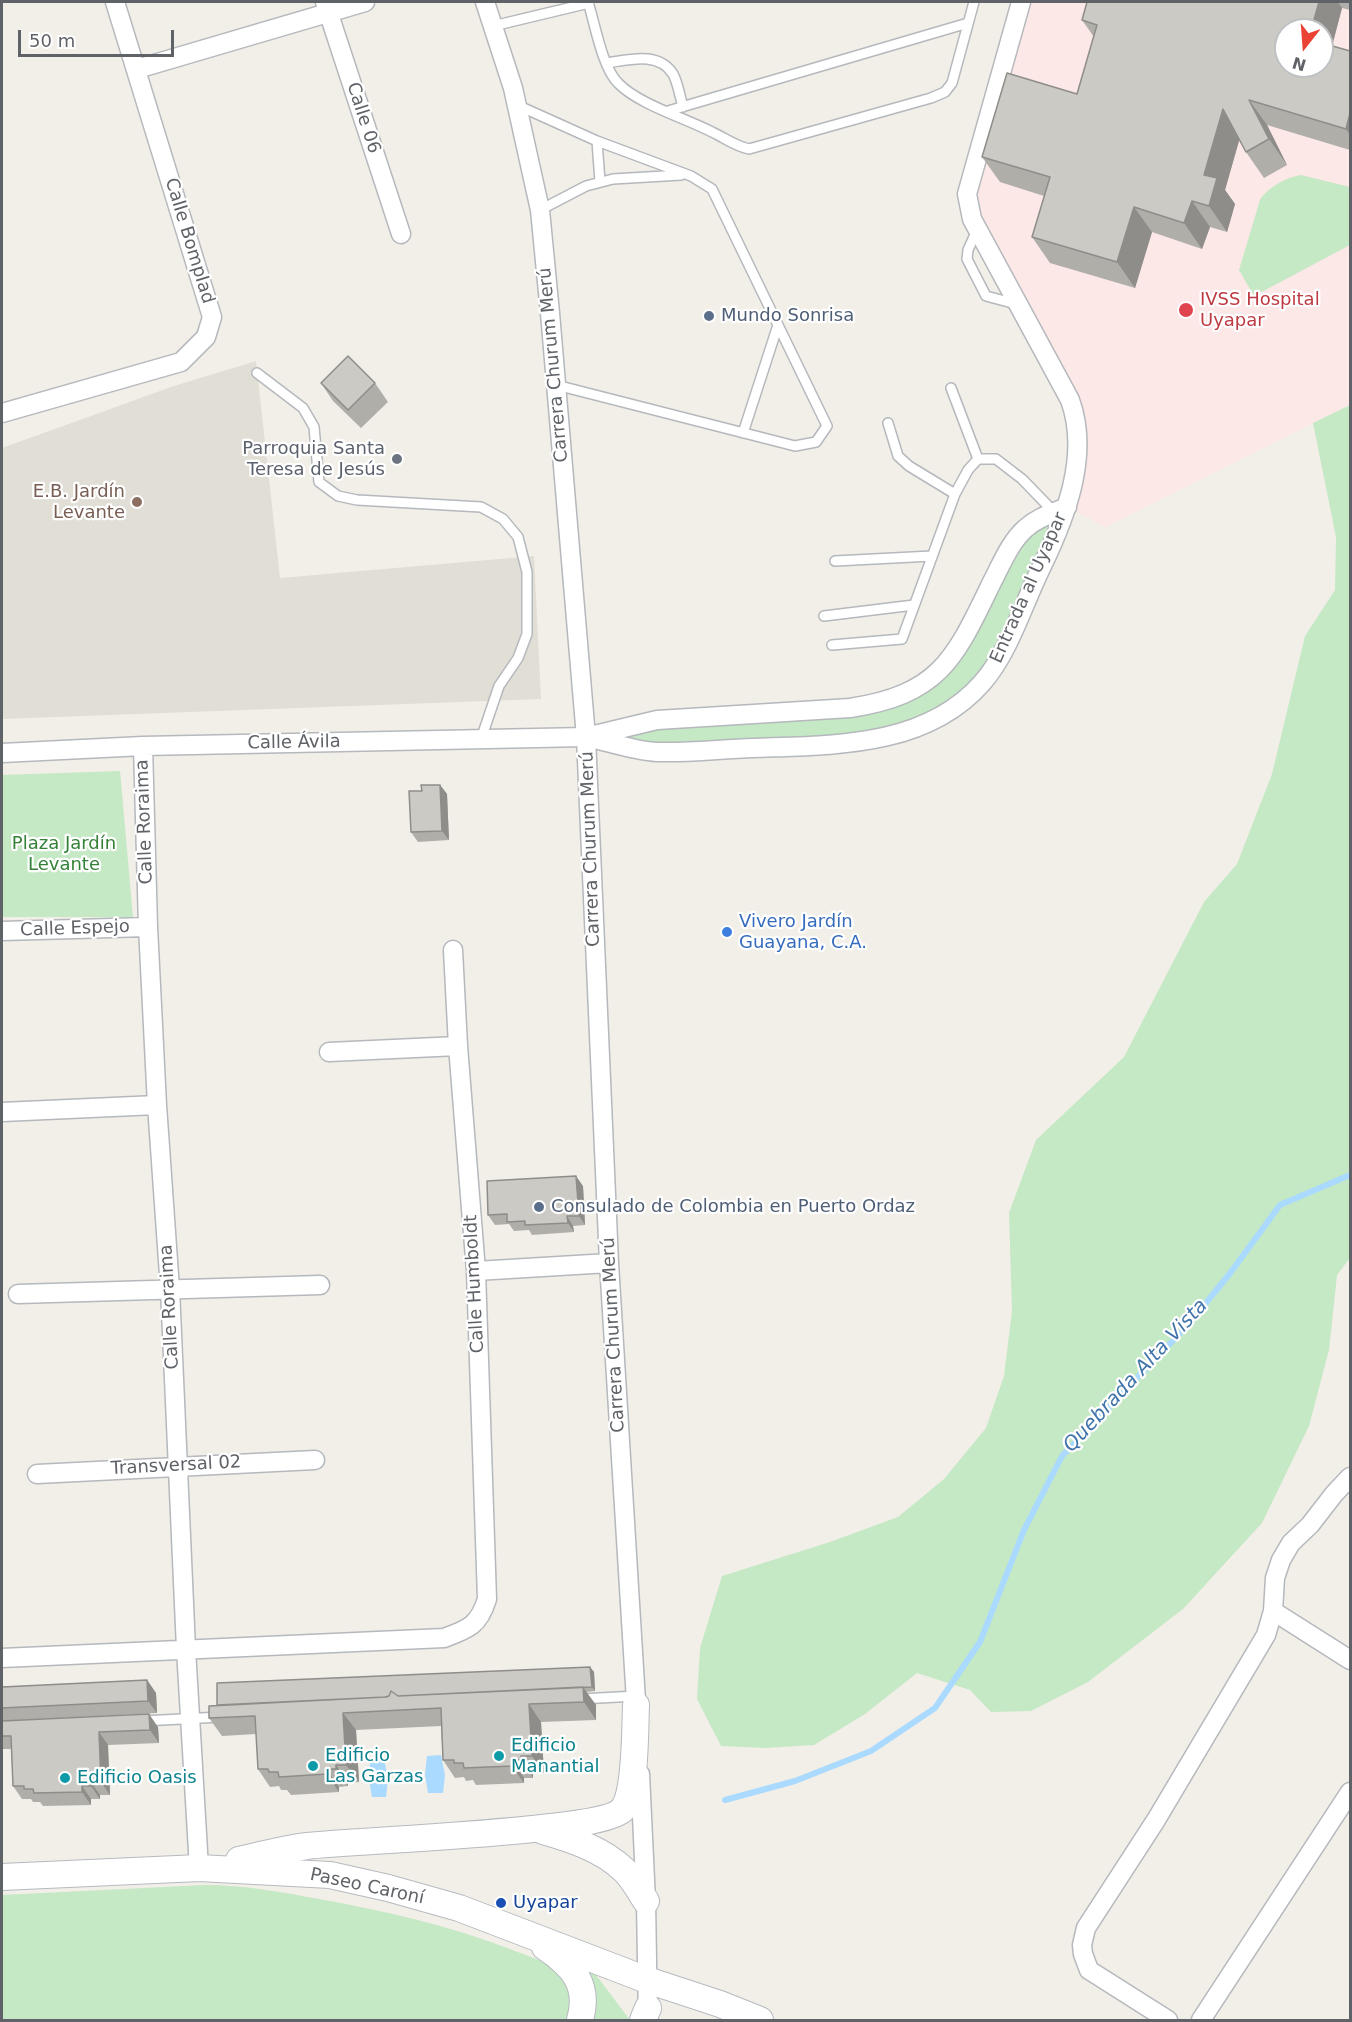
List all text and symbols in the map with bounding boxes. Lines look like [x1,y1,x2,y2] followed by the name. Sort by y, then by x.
[21,18,177,56] scale bar
[1274,18,1334,78] north arrow
[29,30,75,51] text: 50 m
[1290,53,1308,75] text: N
[341,80,385,156] street label: Calle 06
[160,176,218,306] street label: Calle Bomplad
[535,267,573,463] street label: Carrera Churum Merú
[1200,289,1320,332] place label: IVSS Hospital Uyapar
[1177,301,1195,319] marker: IVSS Hospital Uyapar
[721,305,854,327] place label: Mundo Sonrisa
[702,309,716,323] marker: Mundo Sonrisa
[242,438,385,480] place label: Parroquia Santa Teresa de Jesús
[390,452,404,466] marker: Parroquia Santa Teresa de Jesús
[33,481,125,524] place label: E.B. Jardín Levante
[130,495,144,509] marker: E.B. Jardín Levante
[986,509,1072,667] street label: Entrada al Uyapar
[247,731,341,755] street label: Calle Ávila
[577,751,605,947] street label: Carrera Churum Merú
[132,759,158,885] street label: Calle Roraima
[12,833,116,876] park label: Plaza Jardín Levante
[739,911,867,954] place label: Vivero Jardín Guayana, C.A.
[20,916,130,942] street label: Calle Espejo
[720,925,734,939] marker: Vivero Jardín Guayana, C.A.
[551,1196,915,1218] place label: Consulado de Colombia en Puerto Ordaz
[532,1200,546,1214] marker: Consulado de Colombia en Puerto Ordaz
[461,1214,489,1354] street label: Calle Humboldt
[598,1237,630,1433] street label: Carrera Churum Merú
[156,1244,184,1370] street label: Calle Roraima
[1059,1294,1213,1458] water label: Quebrada Alta Vista
[110,1452,242,1480] street label: Transversal 02
[511,1735,599,1778] place label: Edificio Manantial
[325,1745,423,1788] place label: Edificio Las Garzas
[492,1749,506,1763] marker: Edificio Manantial
[306,1759,320,1773] marker: Edificio Las Garzas
[77,1767,197,1789] place label: Edificio Oasis
[58,1771,72,1785] marker: Edificio Oasis
[308,1864,426,1910] street label: Paseo Caroní
[513,1892,578,1914] place label: Uyapar
[494,1896,508,1910] marker: Uyapar

